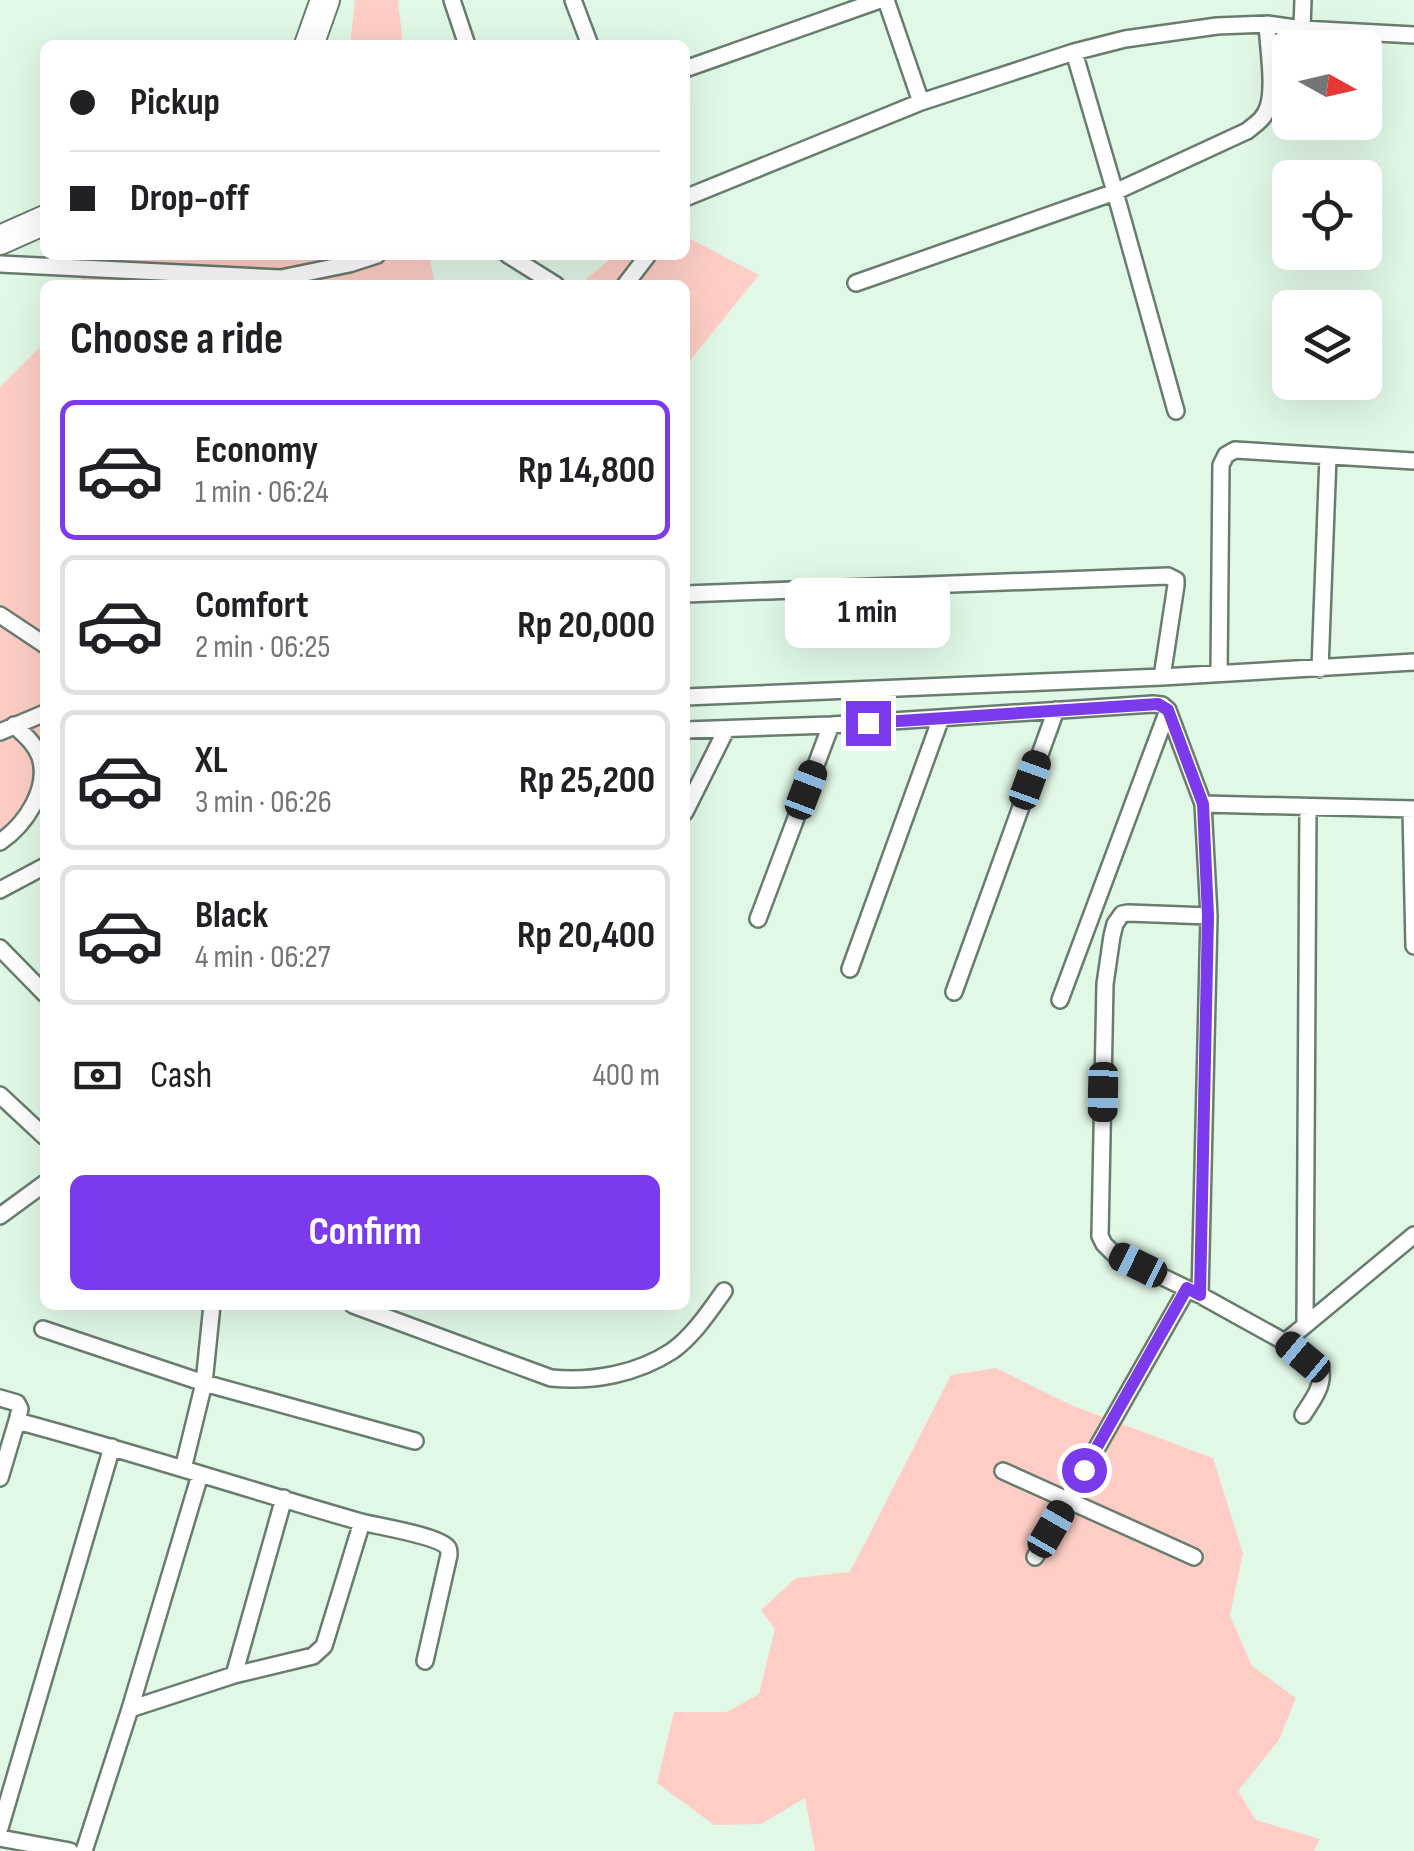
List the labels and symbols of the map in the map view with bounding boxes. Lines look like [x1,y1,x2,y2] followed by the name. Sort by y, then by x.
[1272,30,1382,140] north arrow
[786,578,950,648] callout: 1 min
[846,701,891,746] route end
[1006,747,1054,813] car
[781,757,831,823] car
[1087,1062,1119,1122] car
[1104,1238,1172,1292] car
[1270,1326,1336,1388] car
[1062,1448,1107,1493] route start
[1023,1496,1079,1562] car

